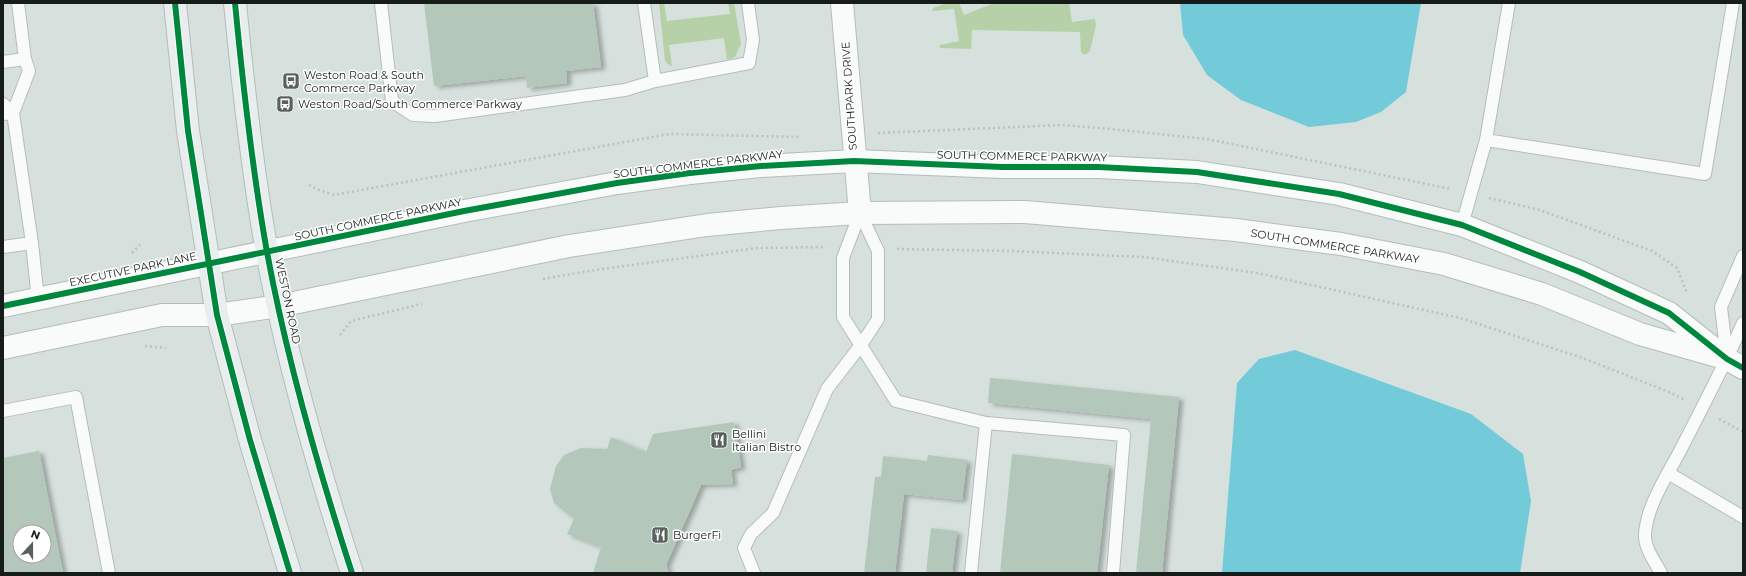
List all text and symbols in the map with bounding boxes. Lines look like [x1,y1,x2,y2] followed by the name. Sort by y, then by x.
[838,41,860,151] street label: SOUTHPARK DRIVE
[304,68,424,95] place label: Weston Road & South Commerce Parkway
[281,71,301,91] bus stop icon: Weston Road & South Commerce Parkway
[275,94,295,114] bus stop icon: Weston Road/South Commerce Parkway
[298,97,522,111] place label: Weston Road/South Commerce Parkway
[613,147,783,181] street label: SOUTH COMMERCE PARKWAY
[937,148,1107,164] street label: SOUTH COMMERCE PARKWAY
[293,194,463,244] street label: SOUTH COMMERCE PARKWAY
[1250,226,1420,266] street label: SOUTH COMMERCE PARKWAY
[68,249,198,289] street label: EXECUTIVE PARK LANE
[272,257,304,345] street label: WESTON ROAD
[732,427,801,454] place label: Bellini Italian Bistro
[709,430,729,450] restaurant icon: Bellini Italian Bistro
[12,524,52,564] north arrow
[650,525,670,545] restaurant icon: BurgerFi
[29,527,42,543] text: N
[673,528,721,542] place label: BurgerFi

